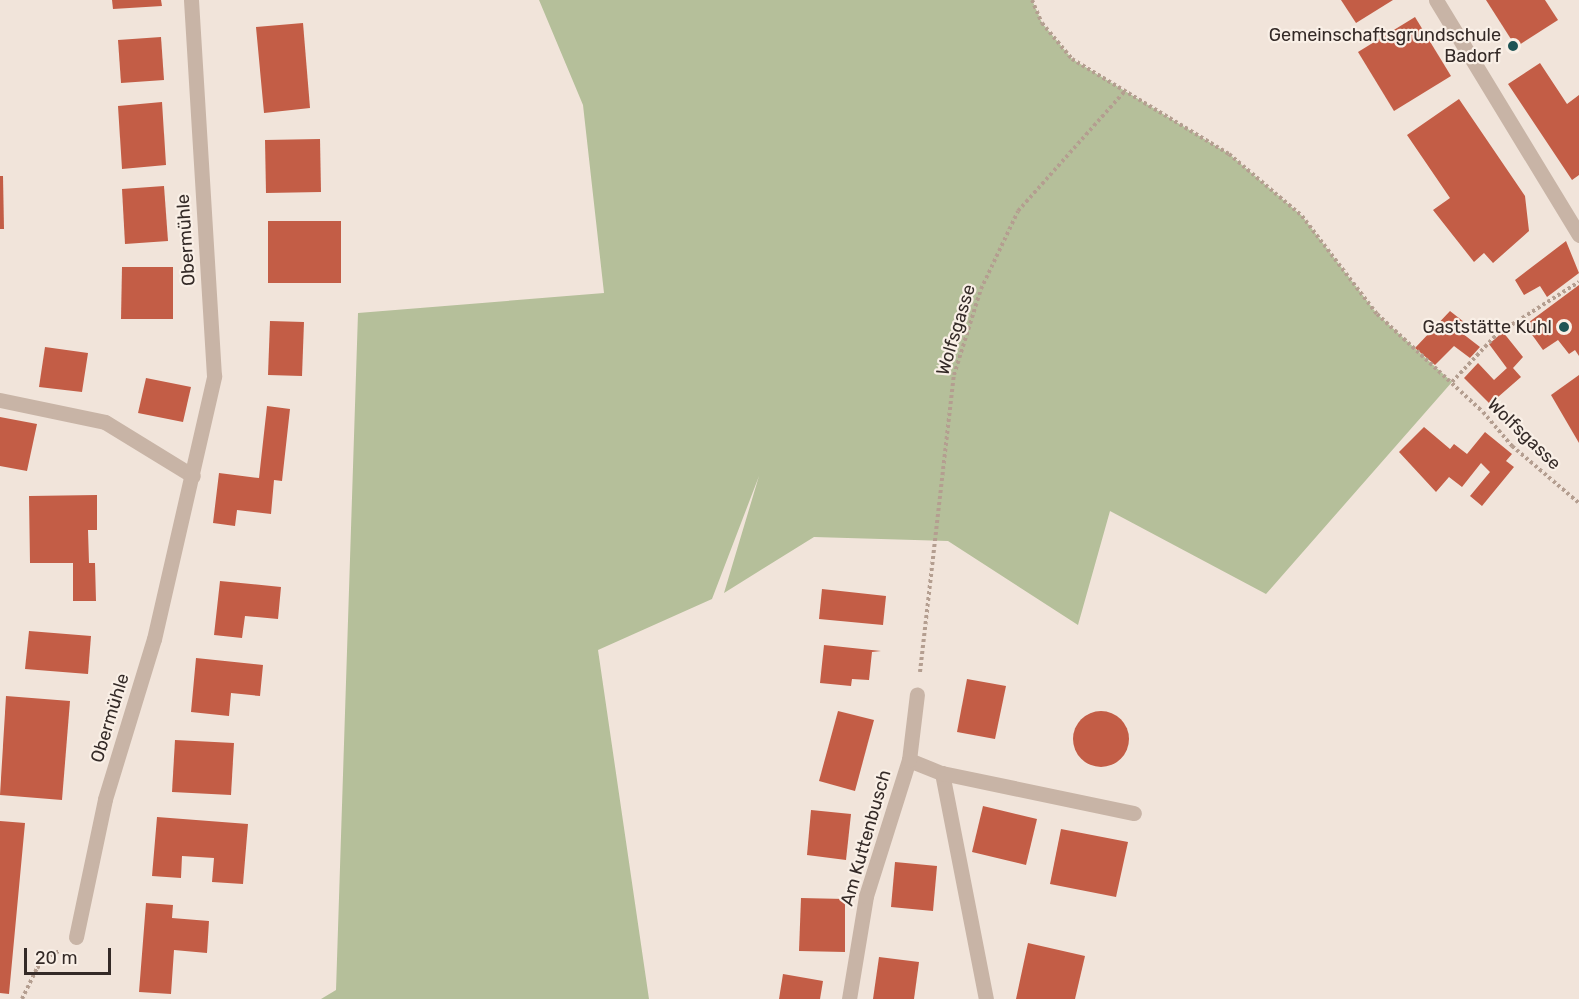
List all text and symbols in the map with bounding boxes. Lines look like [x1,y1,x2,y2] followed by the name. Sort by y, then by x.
[1269,25,1501,68] place label: Gemeinschaftsgrundschule Badorf
[1506,39,1520,53] marker: Gemeinschaftsgrundschule Badorf
[172,193,200,287] street label: Obermühle
[932,282,980,378] street label: Wolfsgasse
[1422,316,1552,338] place label: Gaststätte Kuhl
[1557,320,1571,334] marker: Gaststätte Kuhl
[1483,394,1565,474] street label: Wolfsgasse
[86,671,134,765] street label: Obermühle
[836,768,896,908] street label: Am Kuttenbusch
[27,936,114,974] scale bar
[35,947,77,969] text: 20 m

